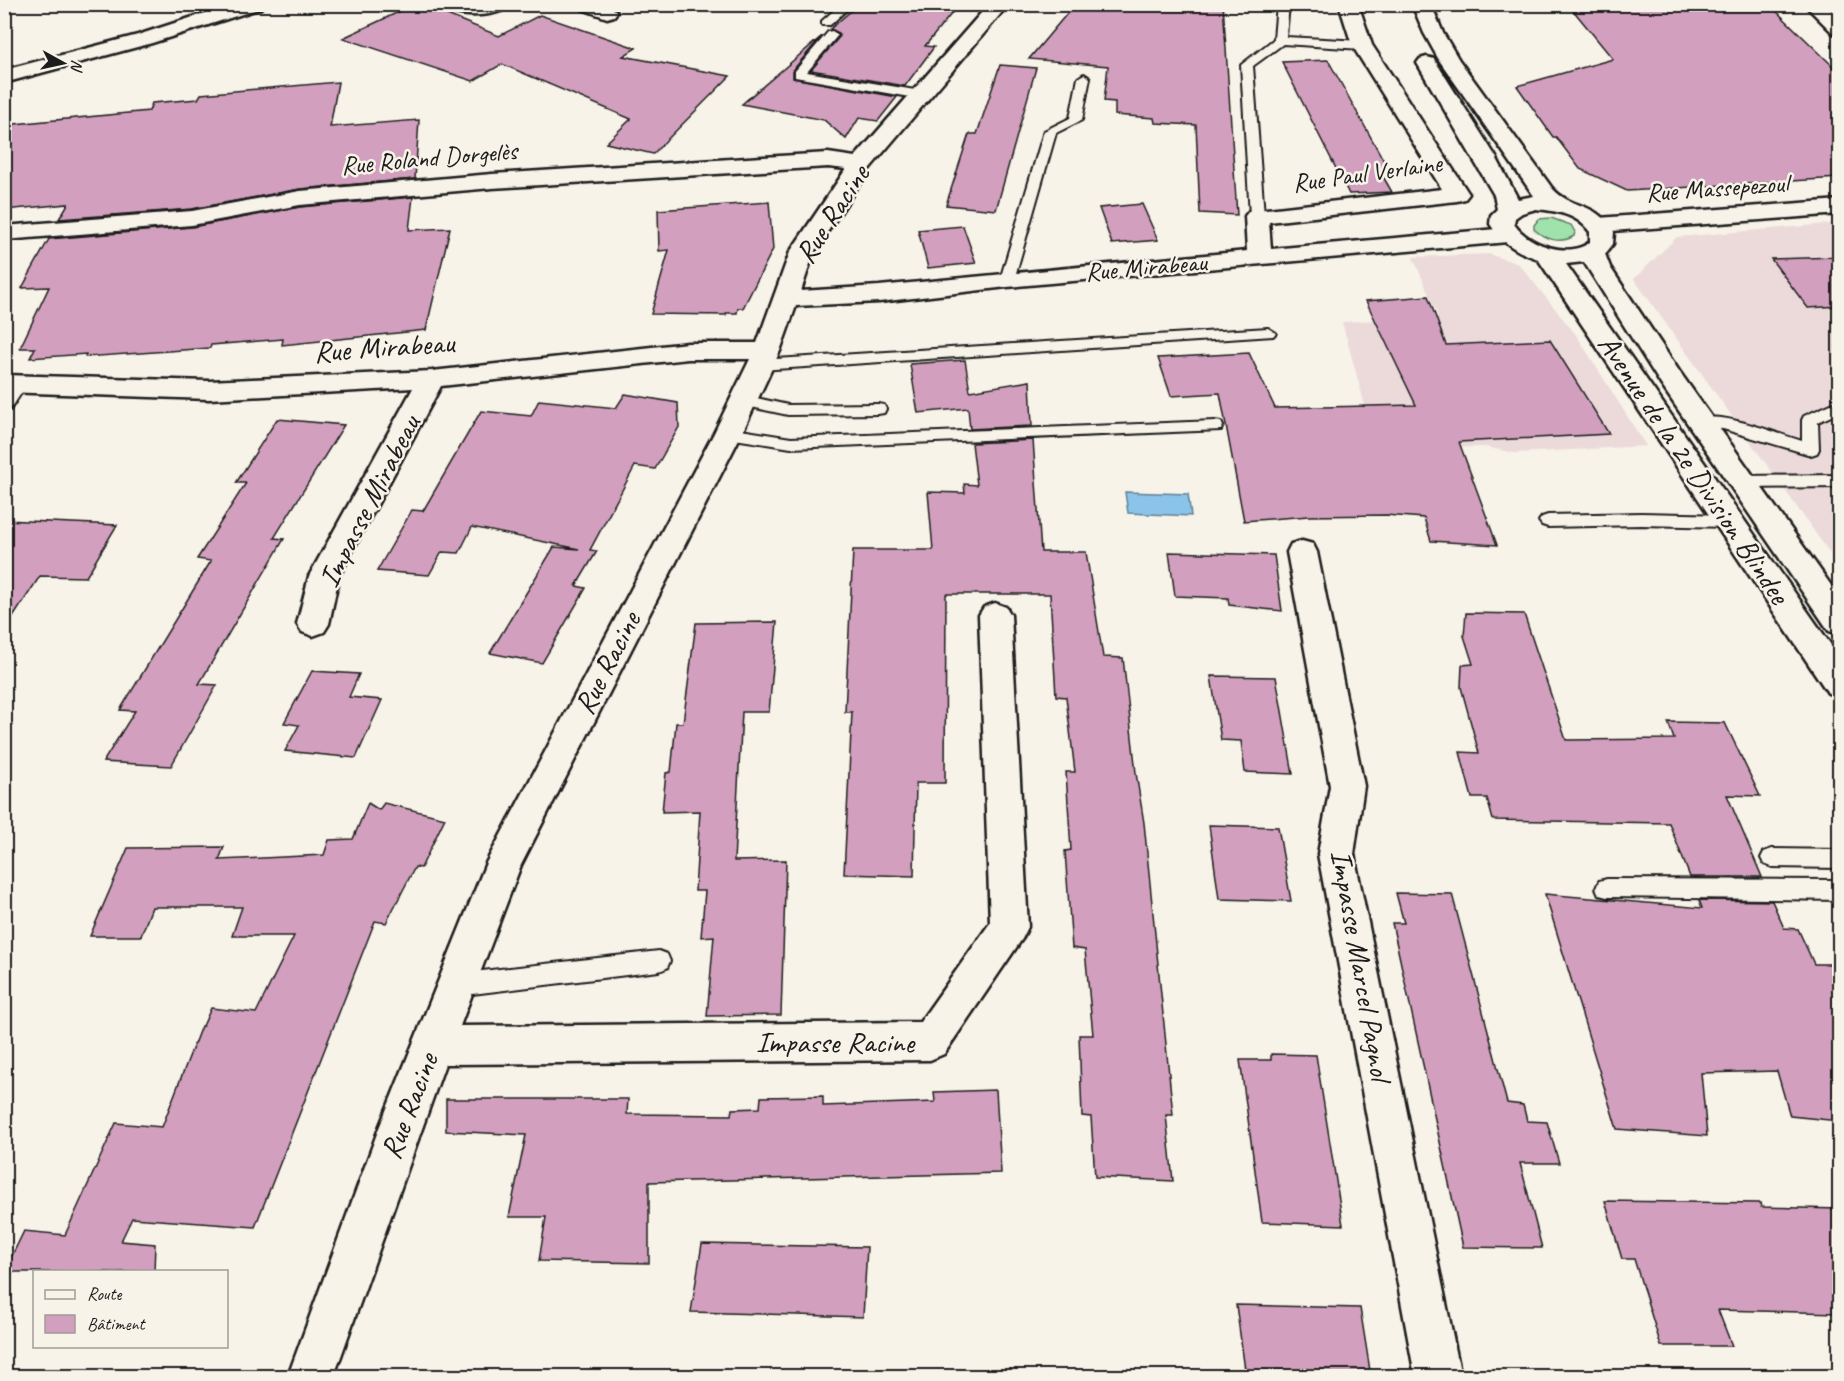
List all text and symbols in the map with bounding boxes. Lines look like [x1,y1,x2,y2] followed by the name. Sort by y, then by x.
[33,33,93,93] north arrow
[66,59,87,74] text: N
[340,134,521,182] street label: Rue Roland Dorgelès
[1290,146,1445,200] street label: Rue Paul Verlaine
[786,156,879,271] street label: Rue Racine
[1645,166,1794,209] street label: Rue Massepezoul
[1084,245,1209,289] street label: Rue Mirabeau
[313,323,457,371] street label: Rue Mirabeau
[1590,327,1800,613] street label: Avenue de la 2e Division Blindee
[309,407,429,593] street label: Impasse Mirabeau
[565,603,650,721] street label: Rue Racine
[1322,847,1401,1088] street label: Impasse Marcel Pagnol
[756,1023,916,1061] street label: Impasse Racine
[372,1046,447,1164] street label: Rue Racine
[33,1270,228,1348] legend
[87,1283,122,1305] text: Route
[87,1313,147,1335] text: Bâtiment

